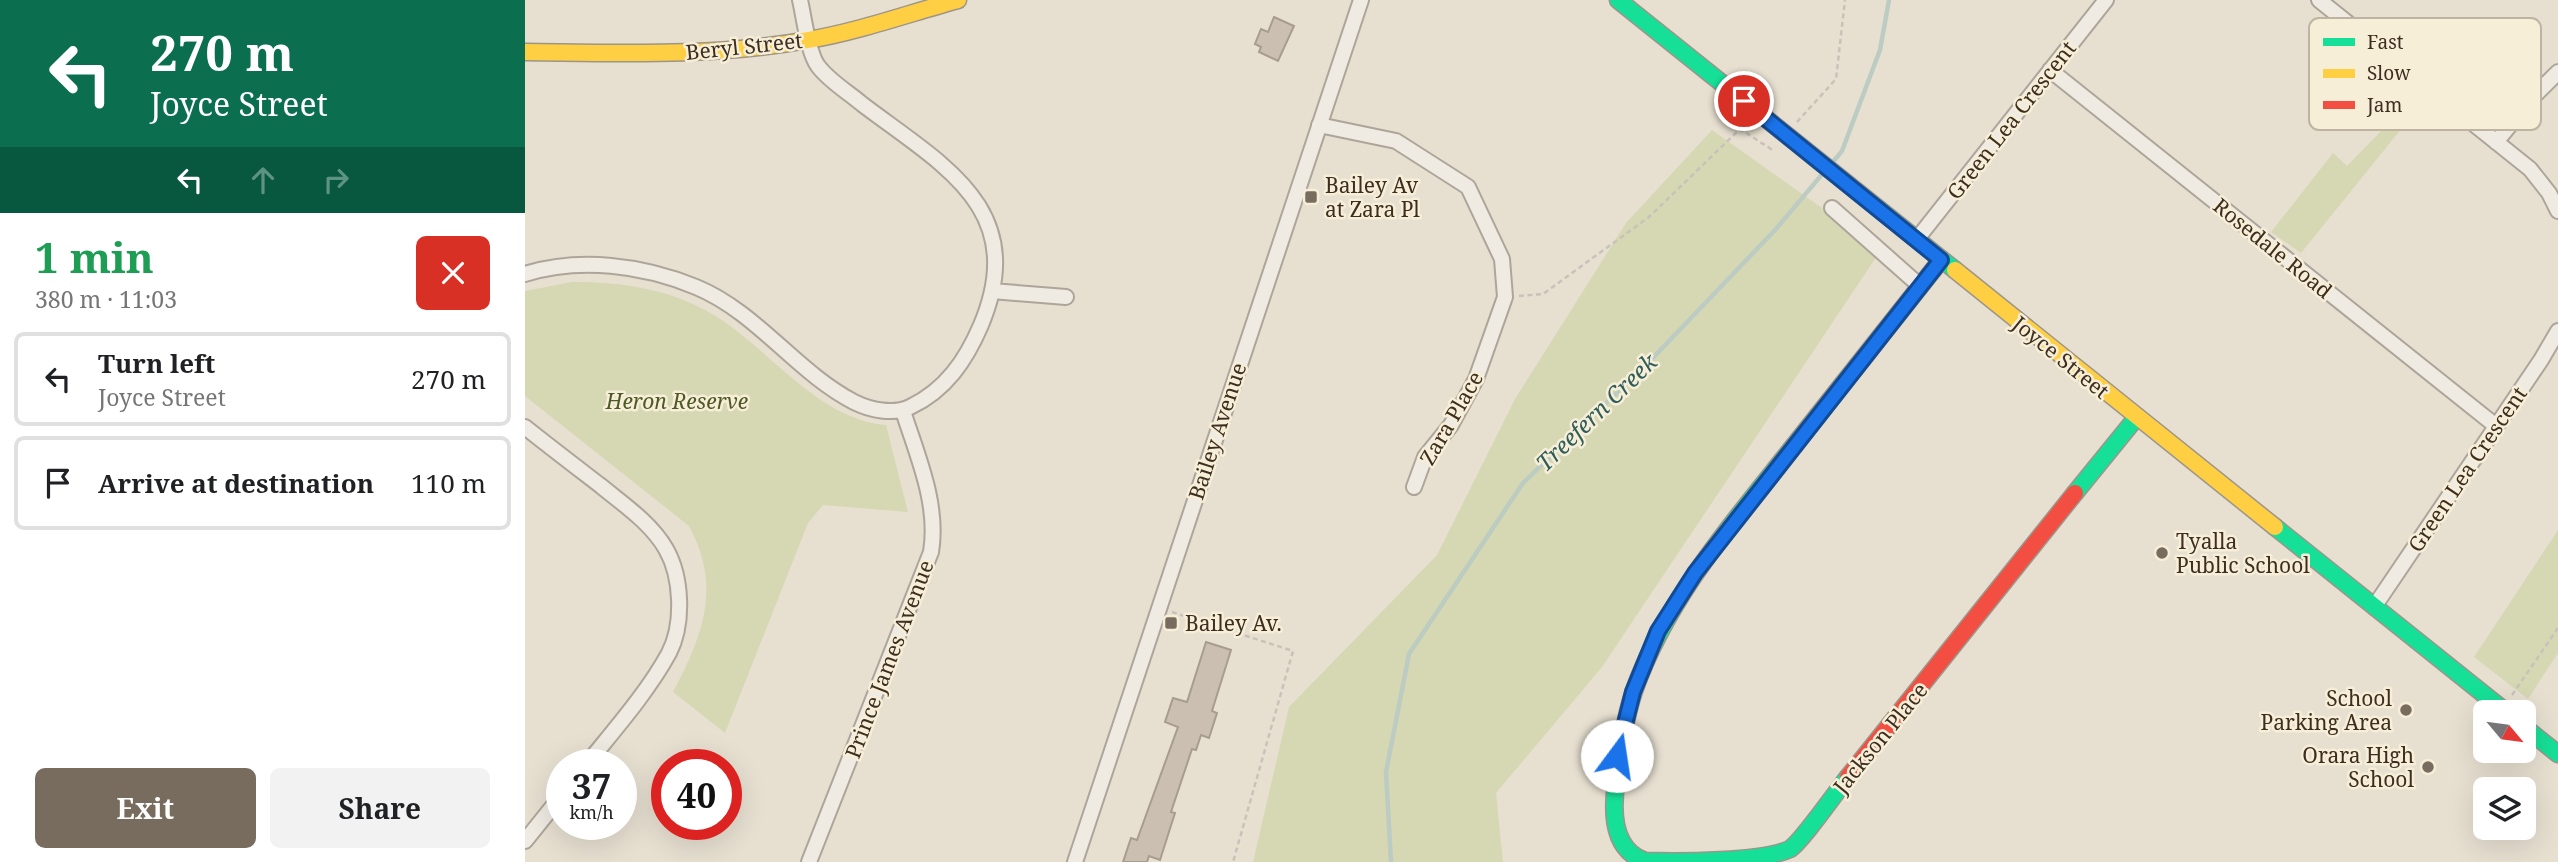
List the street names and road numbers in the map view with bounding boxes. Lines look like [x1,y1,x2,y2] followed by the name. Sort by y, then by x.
[684,26,804,66] street label: Beryl Street
[1940,35,2082,205] street label: Green Lea Crescent
[2208,191,2338,305] street label: Rosedale Road
[2006,309,2115,405] street label: Joyce Street
[1182,359,1252,503] street label: Bailey Avenue
[1413,366,1489,470] street label: Zara Place
[2401,381,2533,557] street label: Green Lea Crescent
[838,556,940,762] street label: Prince James Avenue
[1826,677,1933,800] street label: Jackson Place

